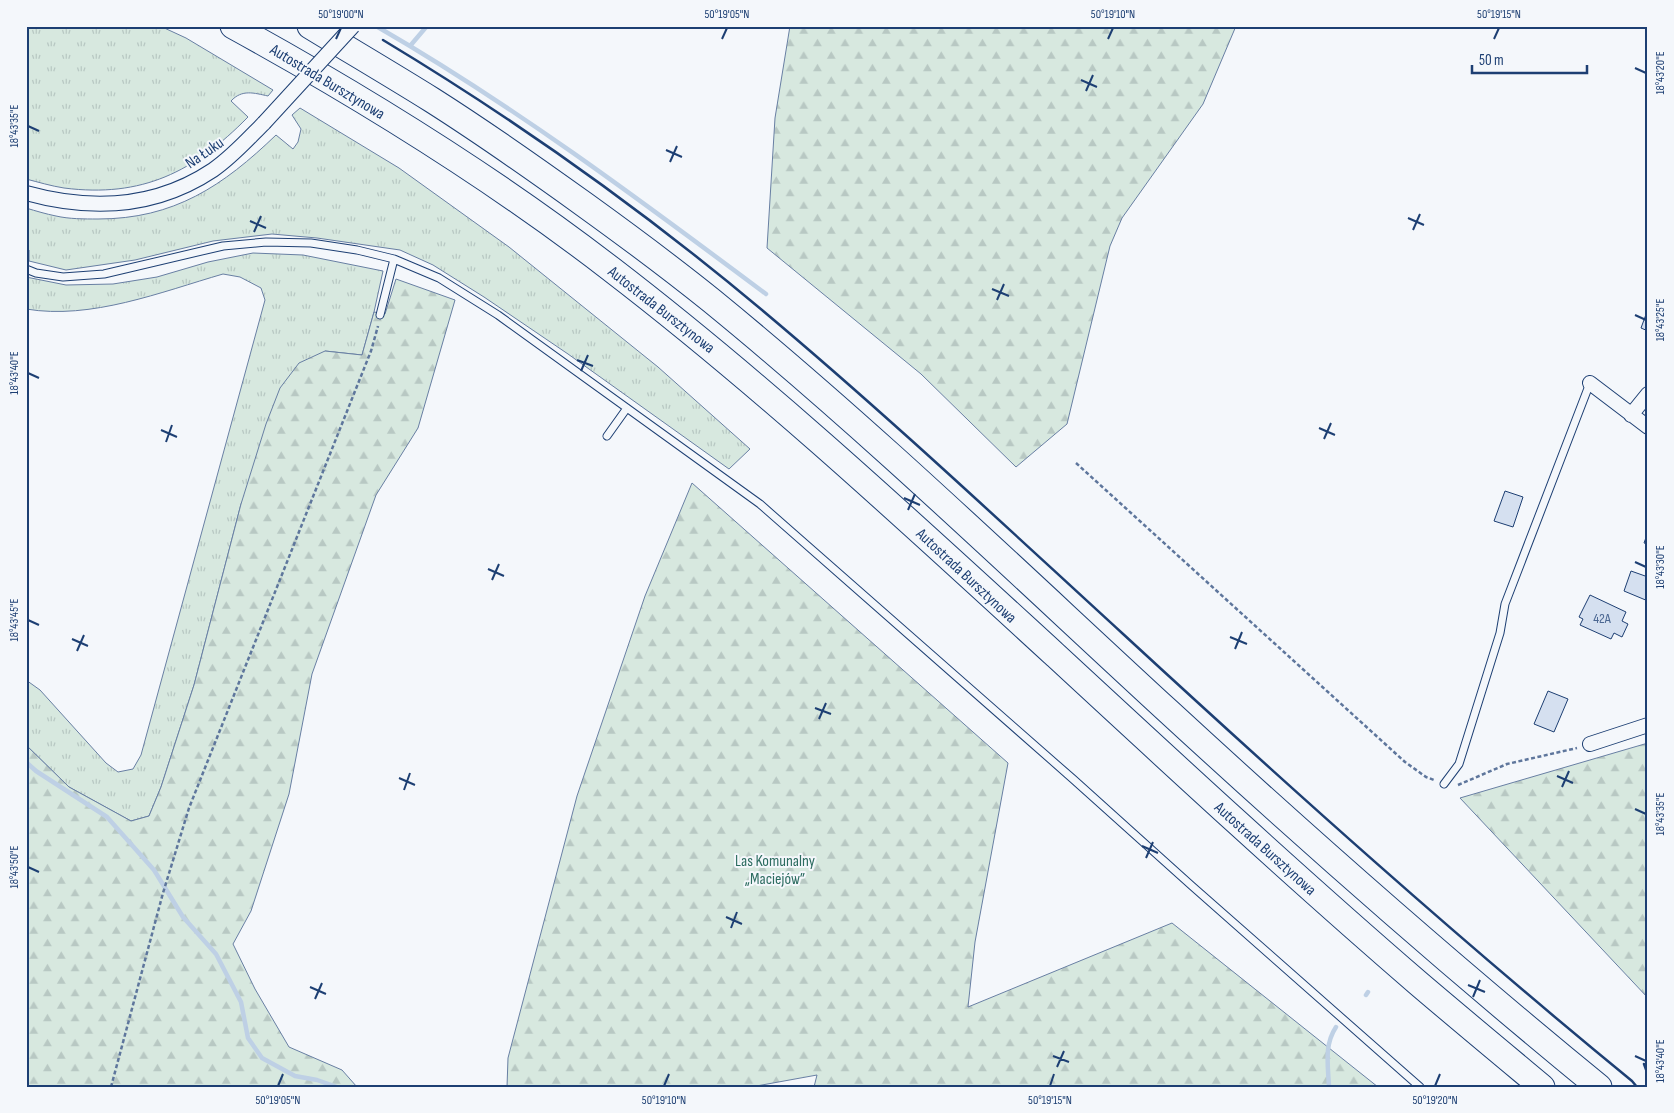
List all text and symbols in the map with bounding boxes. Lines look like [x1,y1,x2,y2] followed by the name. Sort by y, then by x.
[318,7,364,22] text: 50°19'00"N
[705,7,749,22] text: 50°19'05"N
[1091,7,1135,22] text: 50°19'10"N
[1477,7,1521,22] text: 50°19'15"N
[266,40,388,124] street label: Autostrada Bursztynowa
[1472,42,1586,74] scale bar
[1479,51,1504,70] text: 50 m
[1653,51,1668,95] text: 18°43'20"E
[7,105,22,147] text: 18°43'35"E
[182,133,228,173] street label: Na Łuku
[603,262,718,358] street label: Autostrada Bursztynowa
[1653,299,1668,341] text: 18°43'25"E
[7,351,22,395] text: 18°43'40"E
[911,524,1020,627] street label: Autostrada Bursztynowa
[1653,545,1668,589] text: 18°43'30"E
[7,599,22,641] text: 18°43'45"E
[1593,610,1612,627] house number: 42A
[1653,793,1668,835] text: 18°43'35"E
[1209,798,1320,900] street label: Autostrada Bursztynowa
[7,845,22,889] text: 18°43'50"E
[735,852,815,889] park label: Las Komunalny „Maciejów”
[1653,1039,1668,1083] text: 18°43'40"E
[256,1093,300,1108] text: 50°19'05"N
[642,1093,686,1108] text: 50°19'10"N
[1028,1093,1072,1108] text: 50°19'15"N
[1412,1093,1458,1108] text: 50°19'20"N

